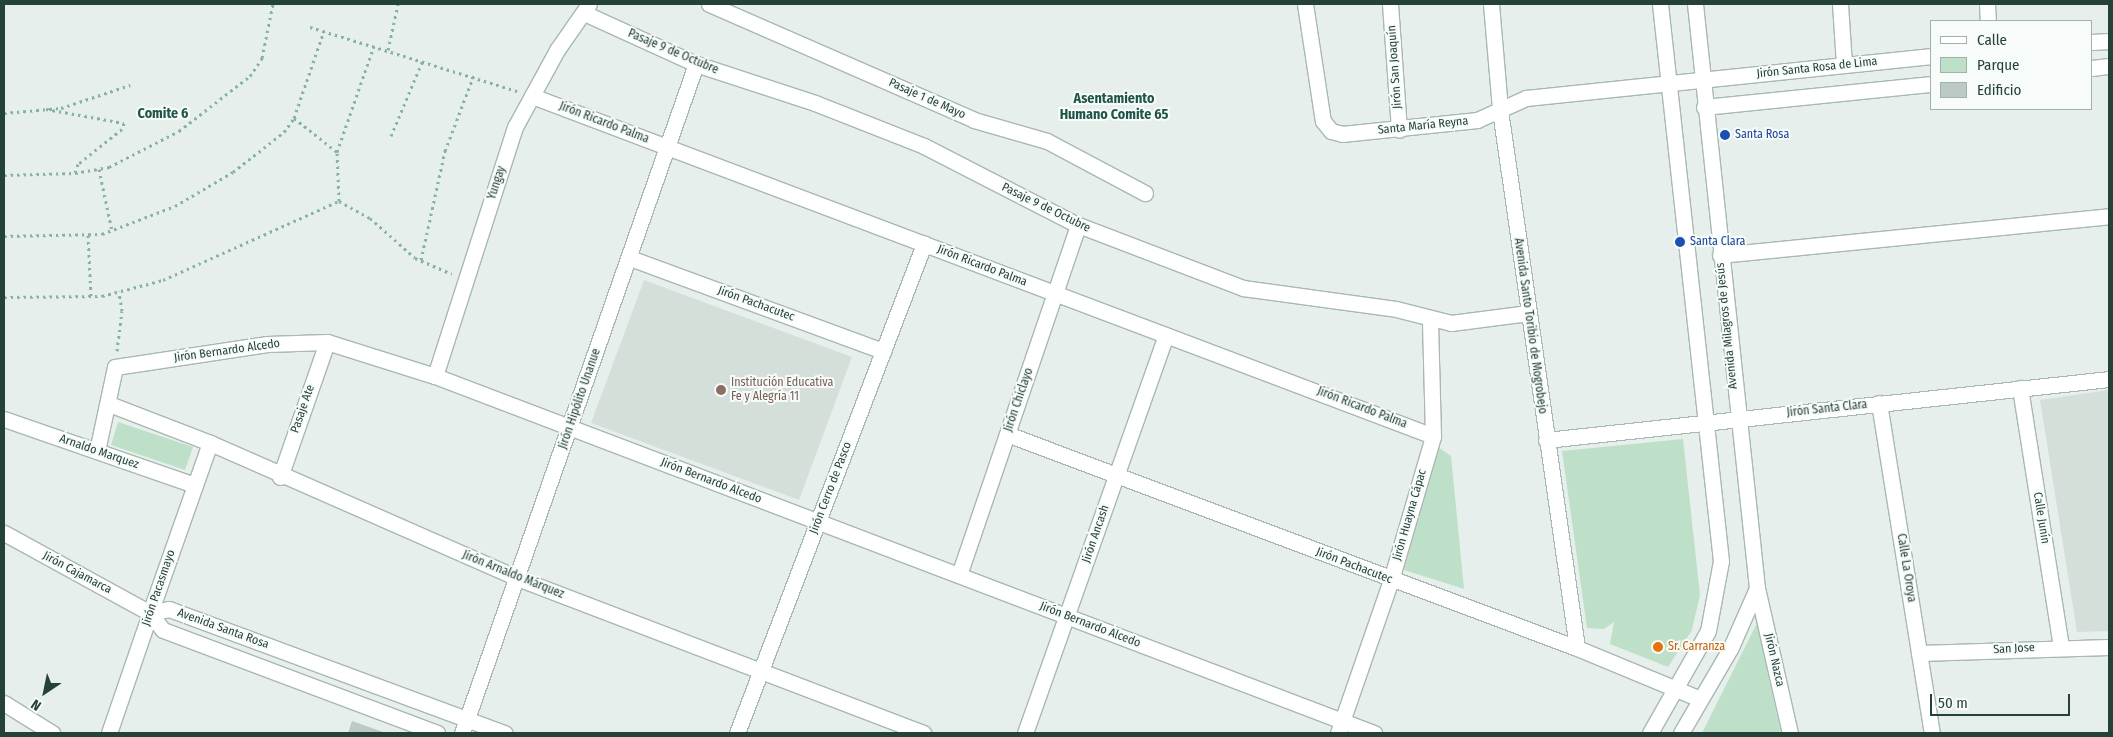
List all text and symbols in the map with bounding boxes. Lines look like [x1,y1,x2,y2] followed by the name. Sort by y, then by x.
[1930,20,2093,110] legend
[1385,25,1405,109] street label: Jirón San Joaquín
[626,26,720,78] street label: Pasaje 9 de Octubre
[1977,31,2007,49] text: Calle
[1756,54,1878,82] street label: Jirón Santa Rosa de Lima
[1977,56,2020,74] text: Parque
[886,76,968,122] street label: Pasaje 1 de Mayo
[1977,81,2022,99] text: Edificio
[1060,91,1168,124] district label: Asentamiento Humano Comite 65
[557,99,651,147] street label: Jirón Ricardo Palma
[138,106,188,122] district label: Comite 6
[1377,114,1469,138] street label: Santa María Reyna
[1735,128,1789,142] place label: Santa Rosa
[1719,129,1731,141] marker: Santa Rosa
[485,164,509,202] street label: Yungay
[999,180,1093,236] street label: Pasaje 9 de Octubre
[1690,235,1745,249] place label: Santa Clara
[1674,236,1686,248] marker: Santa Clara
[1511,237,1549,415] street label: Avenida Santo Toribio de Mogrobejo
[935,242,1029,290] street label: Jirón Ricardo Palma
[1713,262,1741,390] street label: Avenida Milagros de Jesús
[716,283,796,325] street label: Jirón Pachacutec
[173,336,281,366] street label: Jirón Bernardo Alcedo
[556,347,604,451] street label: Jirón Hipólito Unanue
[1001,366,1037,434] street label: Jirón Chiclayo
[731,376,833,404] place label: Institución Educativa Fe y Alegría 11
[288,383,318,435] street label: Pasaje Ate
[715,384,727,396] marker: Institución Educativa Fe y Alegría 11
[1315,384,1409,432] street label: Jirón Ricardo Palma
[1786,398,1868,420] street label: Jirón Santa Clara
[58,432,140,472] street label: Arnaldo Marquez
[807,440,855,536] street label: Jirón Cerro de Pasco
[659,455,763,507] street label: Jirón Bernardo Alcedo
[1390,468,1430,562] street label: Jirón Huayna Cápac
[2030,491,2052,545] street label: Calle Junín
[1079,503,1113,565] street label: Jirón Ancash
[1893,533,1919,603] street label: Calle La Oroya
[1314,545,1394,587] street label: Jirón Pachacutec
[139,548,179,628] street label: Jirón Pacasmayo
[460,548,566,602] street label: Jirón Arnaldo Márquez
[40,549,114,597] street label: Jirón Cajamarca
[1038,599,1142,651] street label: Jirón Bernardo Alcedo
[175,606,271,652] street label: Avenida Santa Rosa
[1761,632,1787,688] street label: Jirón Nazca
[1668,640,1725,654] place label: Sr. Carranza
[1652,641,1664,653] marker: Sr. Carranza
[1993,641,2035,657] street label: San Jose
[20,667,70,717] north arrow
[1933,684,2073,716] scale bar
[1938,694,1968,712] text: 50 m
[28,695,45,714] text: N

